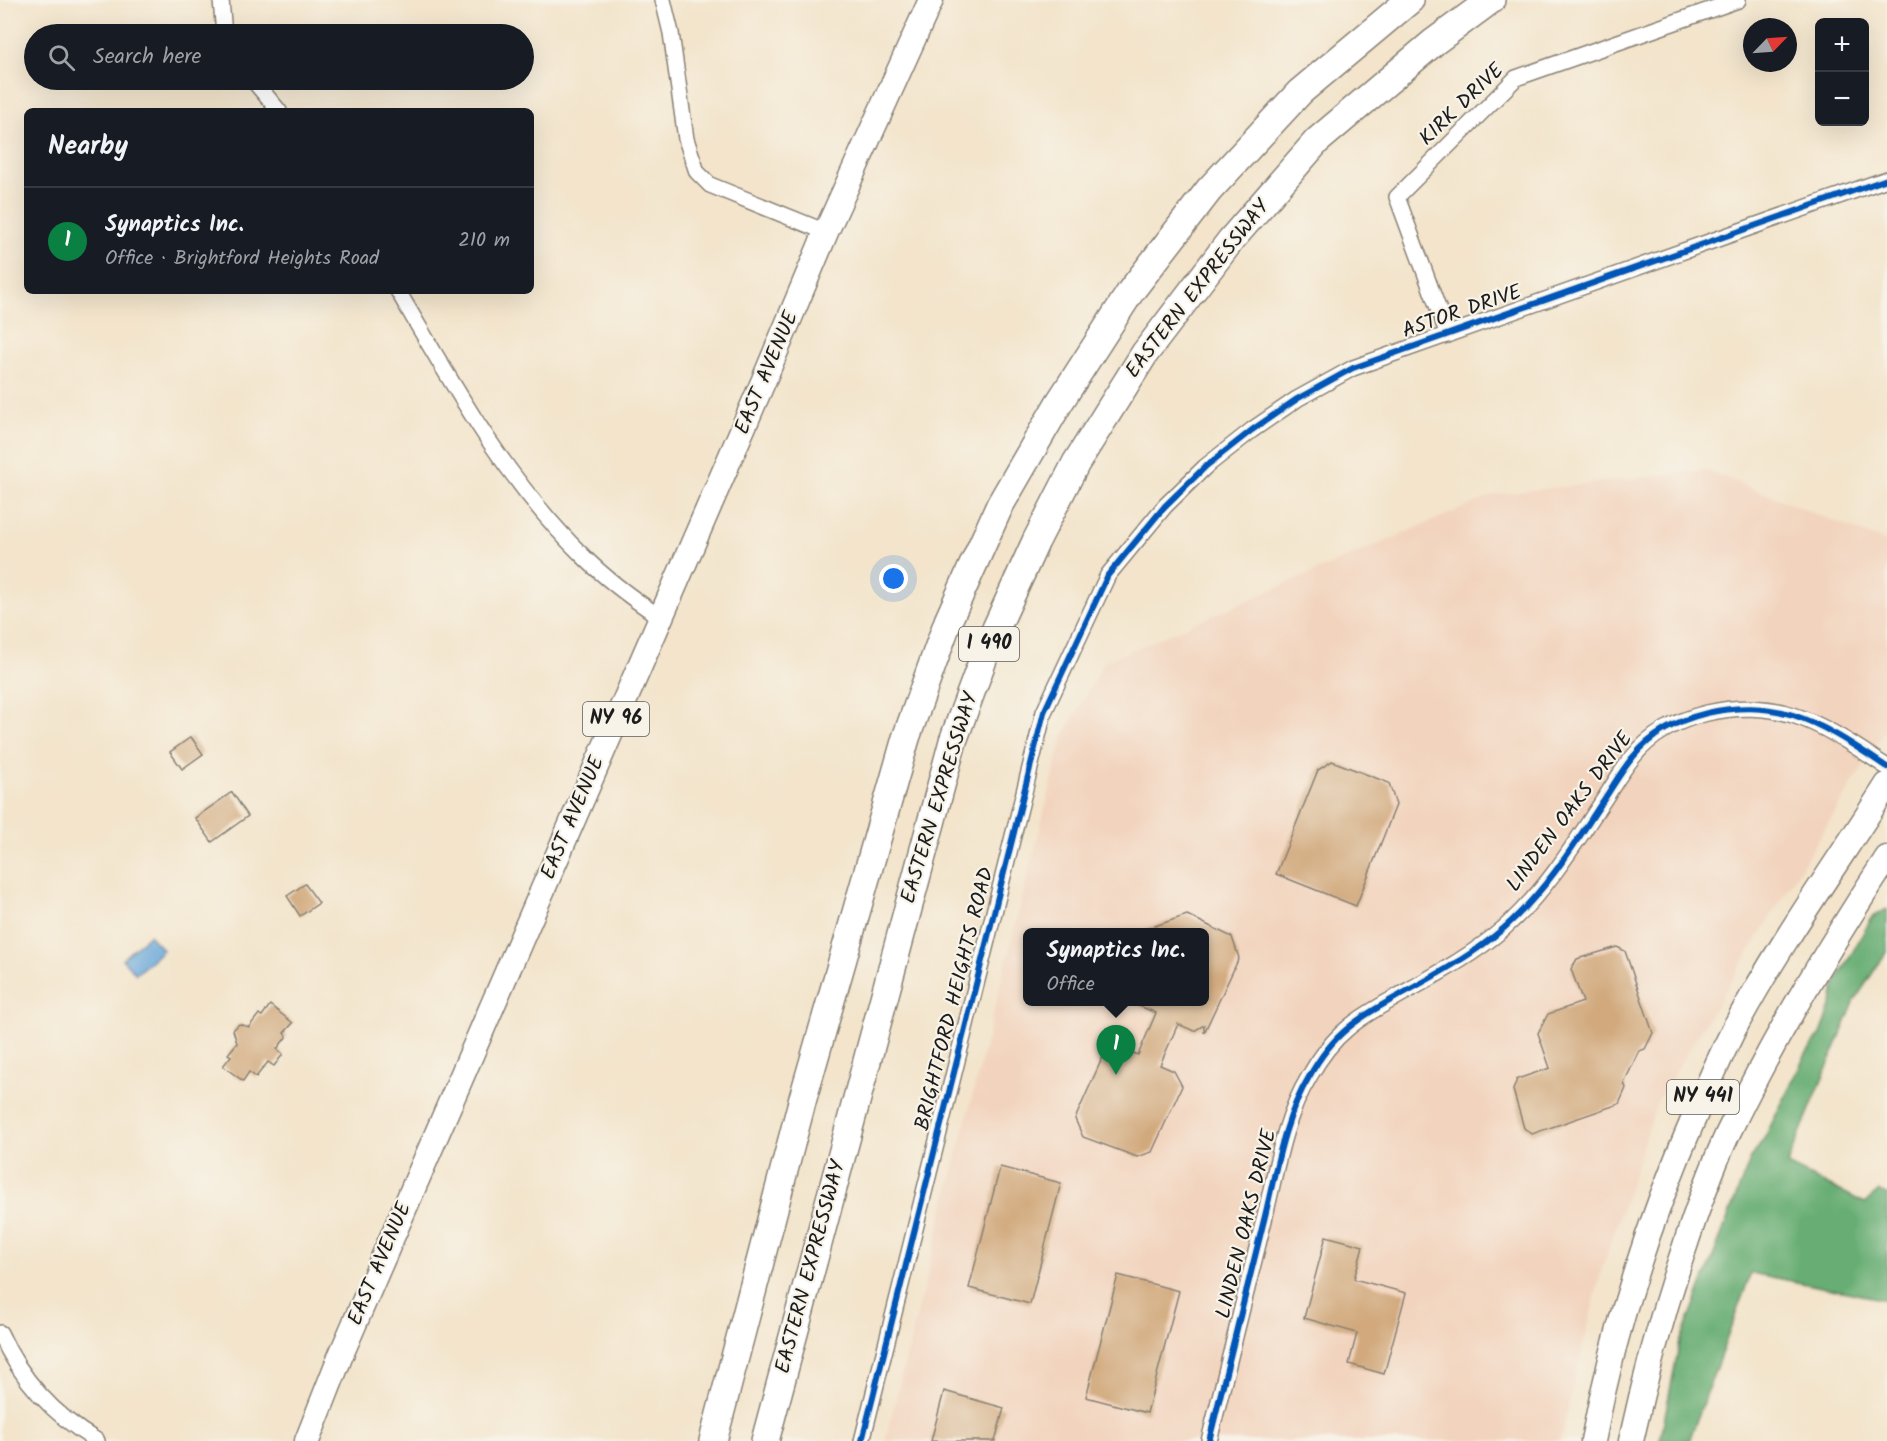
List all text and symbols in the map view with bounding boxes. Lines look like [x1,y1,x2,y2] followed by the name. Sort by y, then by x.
[1743,18,1797,72] north arrow
[1815,18,1869,126] map controls
[1815,18,1869,72] button: +
[24,24,534,90] search box
[93,40,201,75] text: Search here
[45,41,78,74] icon: search
[1412,55,1513,154] street label: KIRK DRIVE
[1815,72,1869,126] button: −
[48,126,128,168] text: Nearby
[1117,192,1279,386] street label: EASTERN EXPRESSWAY
[105,208,244,243] text: Synaptics Inc.
[64,225,71,257] text: 1
[458,225,510,257] text: 210 m
[105,243,379,275] text: Office · Brightford Heights Road
[1398,276,1527,348] street label: ASTOR DRIVE
[726,306,808,440] street label: EAST AVENUE
[879,564,908,593] your location
[959,627,1019,661] road number: I 490
[892,687,988,908] street label: EASTERN EXPRESSWAY
[583,702,649,736] road number: NY 96
[1498,724,1642,899] street label: LINDEN OAKS DRIVE
[532,751,614,885] street label: EAST AVENUE
[906,864,1004,1134] street label: BRIGHTFORD HEIGHTS ROAD
[1023,928,1209,1006] popup
[1047,934,1185,969] text: Synaptics Inc.
[1047,969,1095,1001] text: Office
[1096,1026,1136,1075] pin: 1
[1667,1080,1739,1114] road number: NY 441
[1208,1125,1287,1322] street label: LINDEN OAKS DRIVE
[767,1156,856,1377] street label: EASTERN EXPRESSWAY
[339,1197,421,1331] street label: EAST AVENUE

